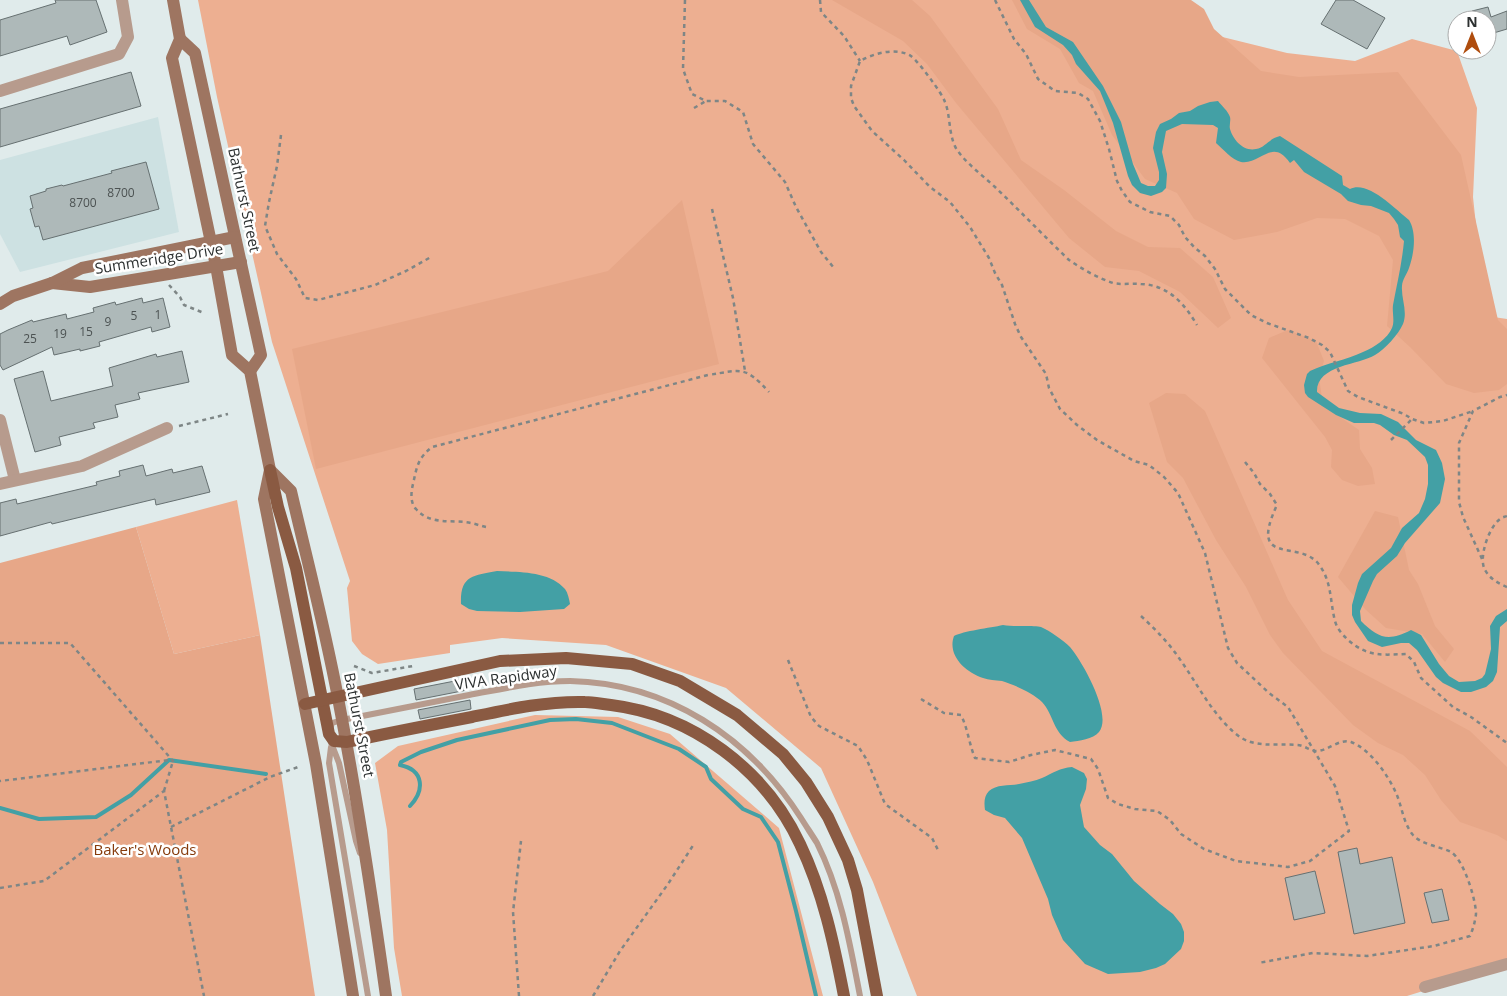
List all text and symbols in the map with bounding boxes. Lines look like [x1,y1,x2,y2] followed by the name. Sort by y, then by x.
[1447,10,1497,60] north arrow
[1466,12,1478,31] text: N
[224,146,266,254] street label: Bathurst Street
[107,184,135,201] house number: 8700
[69,194,97,211] house number: 8700
[93,238,225,278] street label: Summeridge Drive
[155,306,161,323] house number: 1
[131,307,138,324] house number: 5
[105,313,112,330] house number: 9
[79,323,93,340] house number: 15
[53,325,67,342] house number: 19
[23,330,37,347] house number: 25
[454,660,559,694] street label: VIVA Rapidway
[340,671,380,779] street label: Bathurst Street
[93,839,197,859] park label: Baker's Woods

